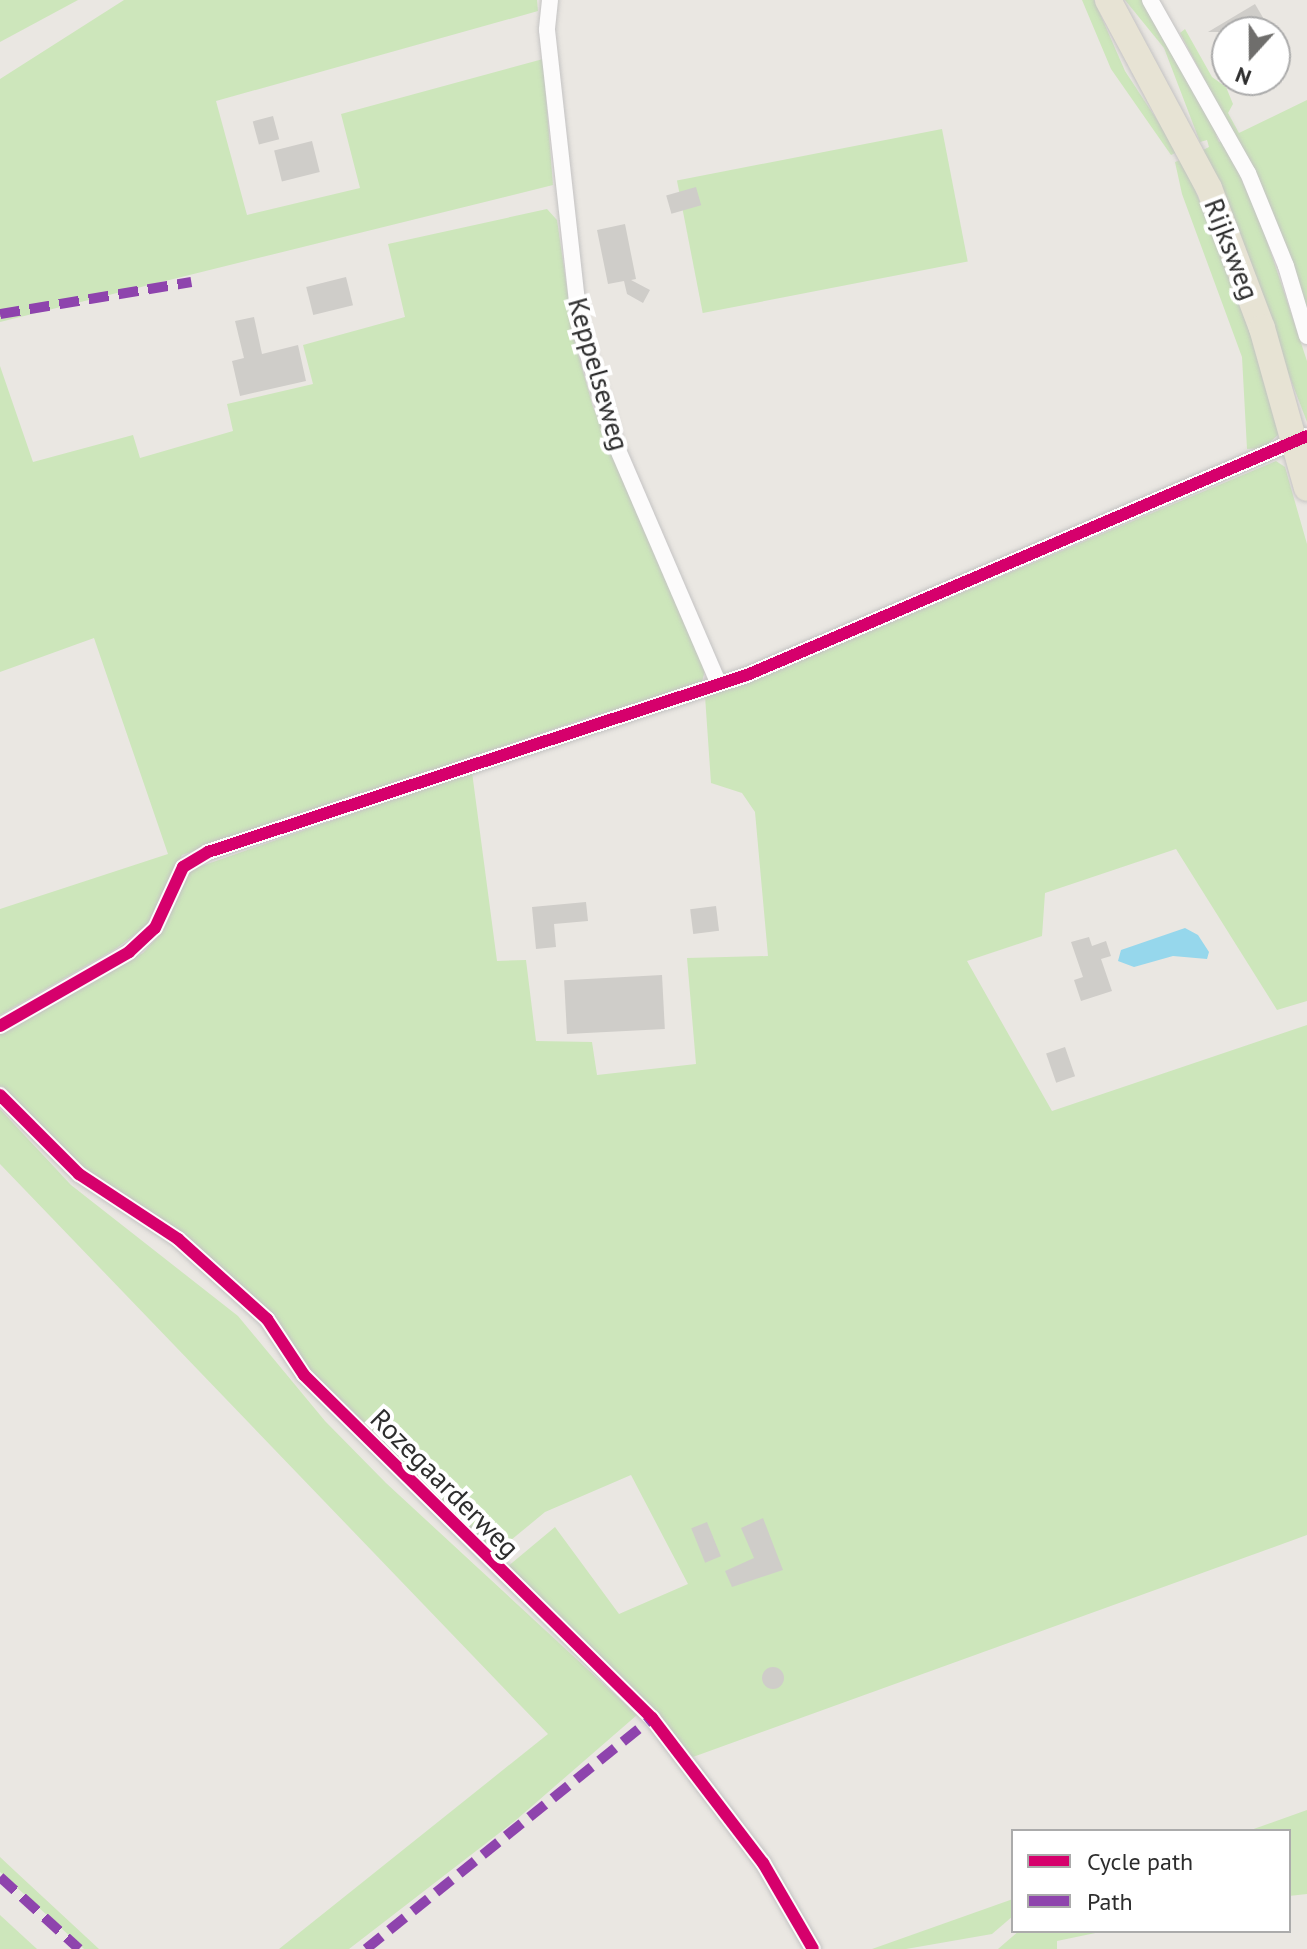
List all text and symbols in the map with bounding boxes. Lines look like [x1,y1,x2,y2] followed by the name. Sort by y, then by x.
[1211,16,1291,96] north arrow
[1231,61,1255,92] text: N
[1197,193,1267,305] street label: Rijksweg
[561,294,637,454] street label: Keppelseweg
[364,1402,526,1564] street label: Rozegaarderweg
[1011,1829,1291,1933] legend
[1087,1846,1193,1877] text: Cycle path
[1087,1886,1133,1917] text: Path

